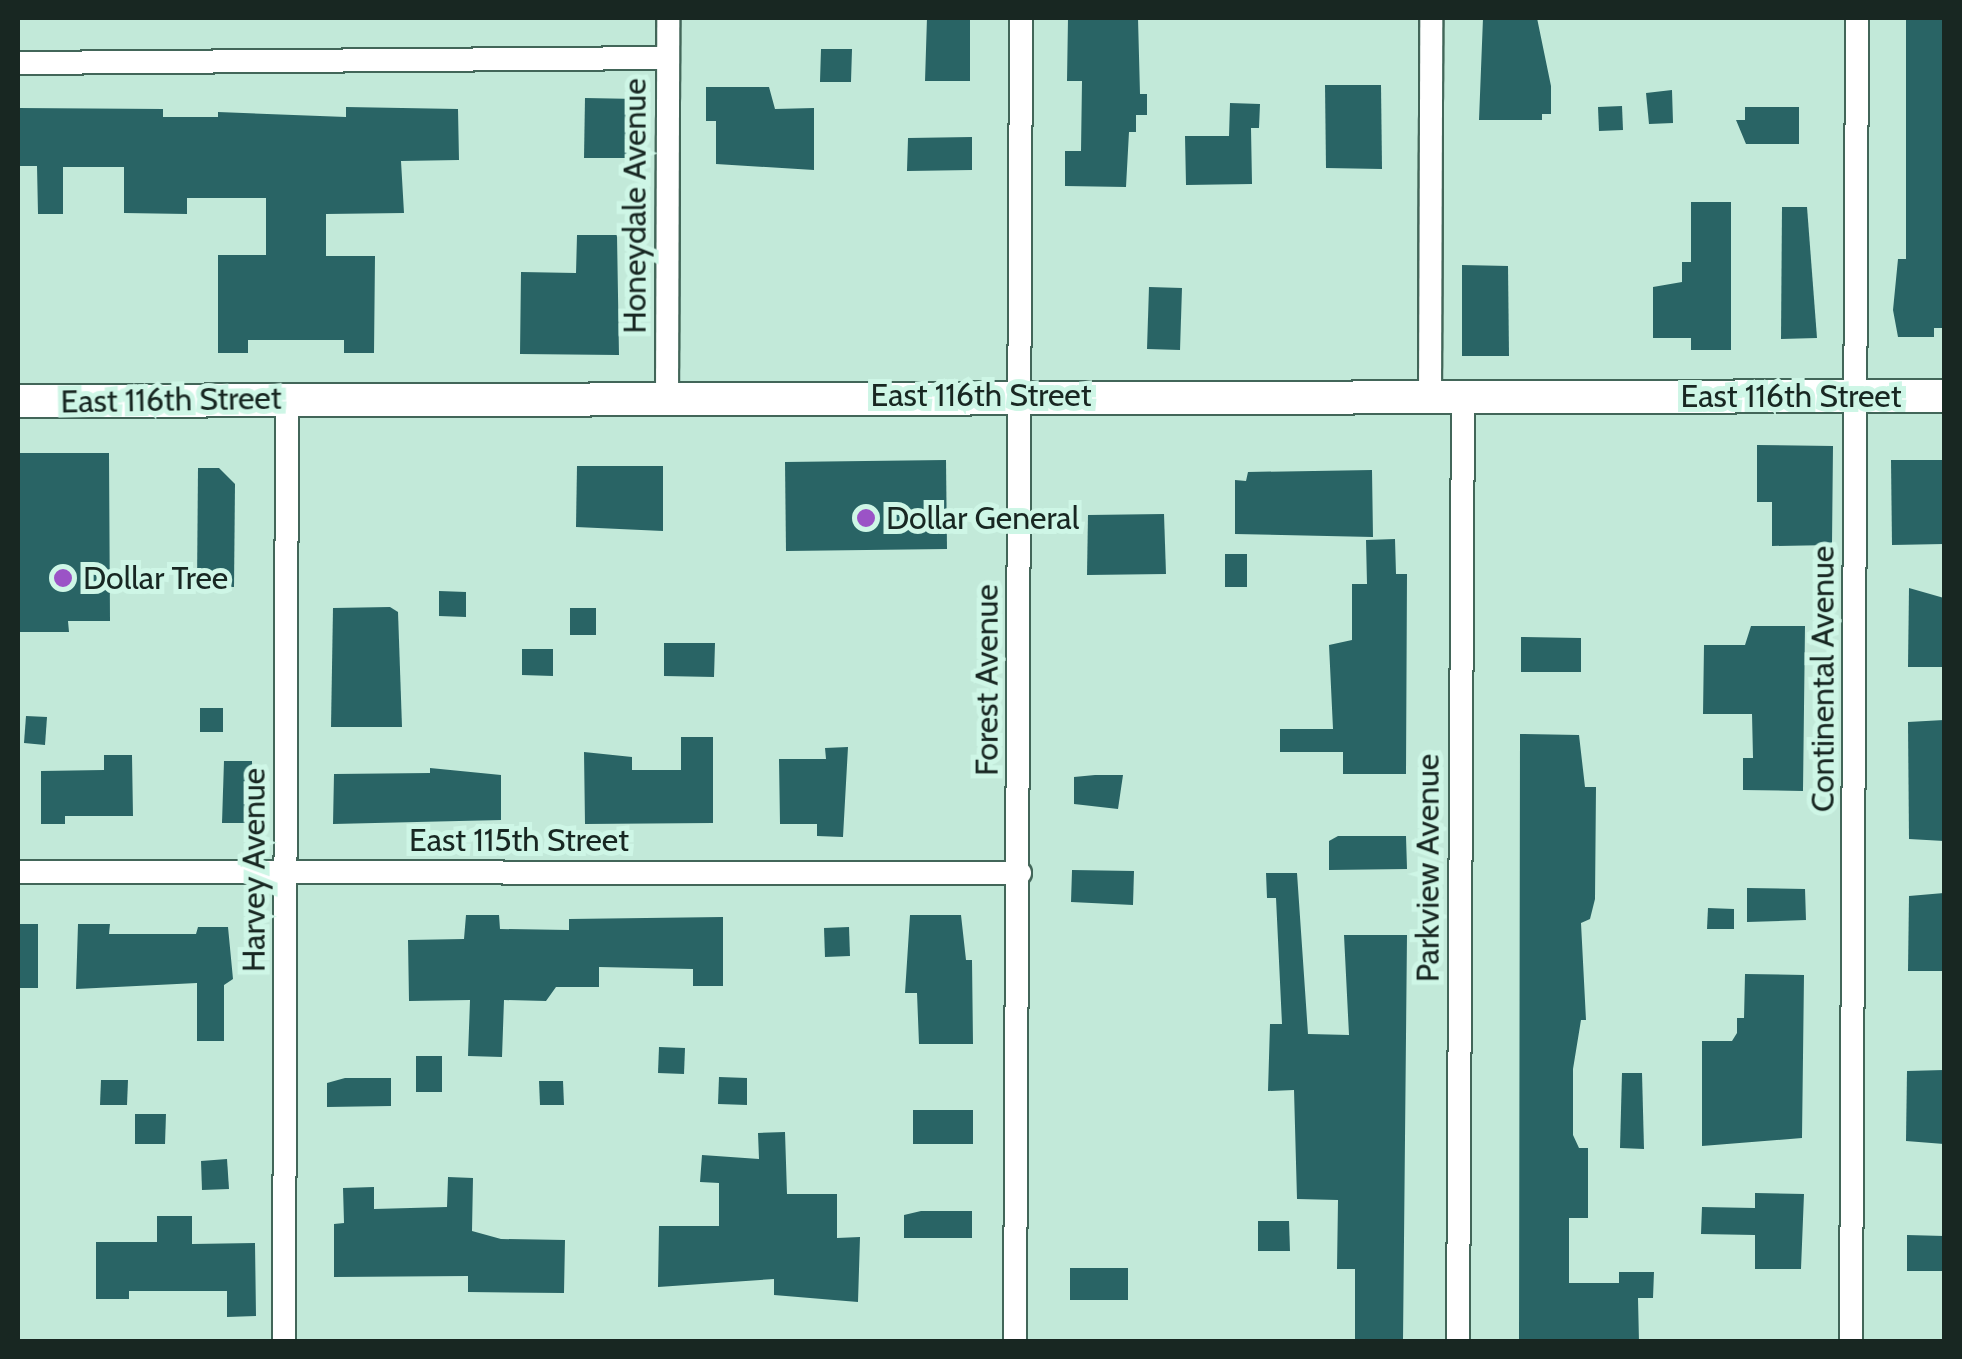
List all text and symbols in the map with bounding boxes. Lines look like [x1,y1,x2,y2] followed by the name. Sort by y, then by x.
[616,78,654,334] street label: Honeydale Avenue
[871,376,1091,414] street label: East 116th Street
[1681,377,1901,415] street label: East 116th Street
[60,379,282,421] street label: East 116th Street
[886,499,1079,537] place label: Dollar General
[855,507,877,529] marker: Dollar General
[1804,546,1842,812] street label: Continental Avenue
[83,559,228,597] place label: Dollar Tree
[52,567,74,589] marker: Dollar Tree
[968,584,1006,776] street label: Forest Avenue
[1409,754,1447,982] street label: Parkview Avenue
[235,768,273,972] street label: Harvey Avenue
[409,821,629,859] street label: East 115th Street

